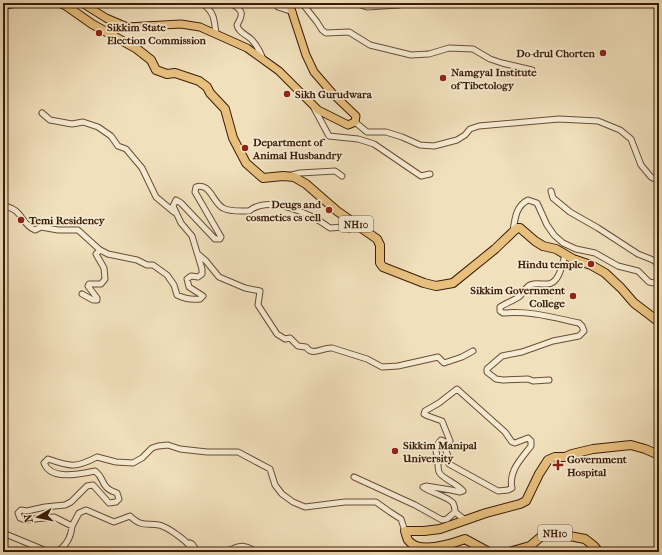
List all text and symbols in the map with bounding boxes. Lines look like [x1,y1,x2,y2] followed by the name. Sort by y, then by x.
[107,21,207,47] place label: Sikkim State Election Commission
[94,28,104,38] marker: Sikkim State Election Commission
[515,47,596,60] place label: Do-drul Chorten
[598,48,608,58] marker: Do-drul Chorten
[451,66,537,92] place label: Namgyal Institute of Tibetology
[438,73,448,83] marker: Namgyal Institute of Tibetology
[295,88,373,101] place label: Sikh Gurudwara
[282,89,292,99] marker: Sikh Gurudwara
[252,136,343,162] place label: Department of Animal Husbandry
[240,143,250,153] marker: Department of Animal Husbandry
[246,198,322,224] place label: Deugs and cosmetics cs cell
[324,205,334,215] marker: Deugs and cosmetics cs cell
[28,214,106,227] place label: Temi Residency
[16,215,26,225] marker: Temi Residency
[339,216,373,232] road number: NH10
[517,258,584,271] place label: Hindu temple
[586,259,596,269] marker: Hindu temple
[470,284,566,310] place label: Sikkim Government College
[568,291,578,301] marker: Sikkim Government College
[402,439,478,465] place label: Sikkim Manipal University
[390,446,400,456] marker: Sikkim Manipal University
[567,453,628,479] place label: Government Hospital
[552,459,564,471] marker: Government Hospital
[18,497,58,537] north arrow
[21,513,36,524] text: N
[538,525,572,541] road number: NH10

